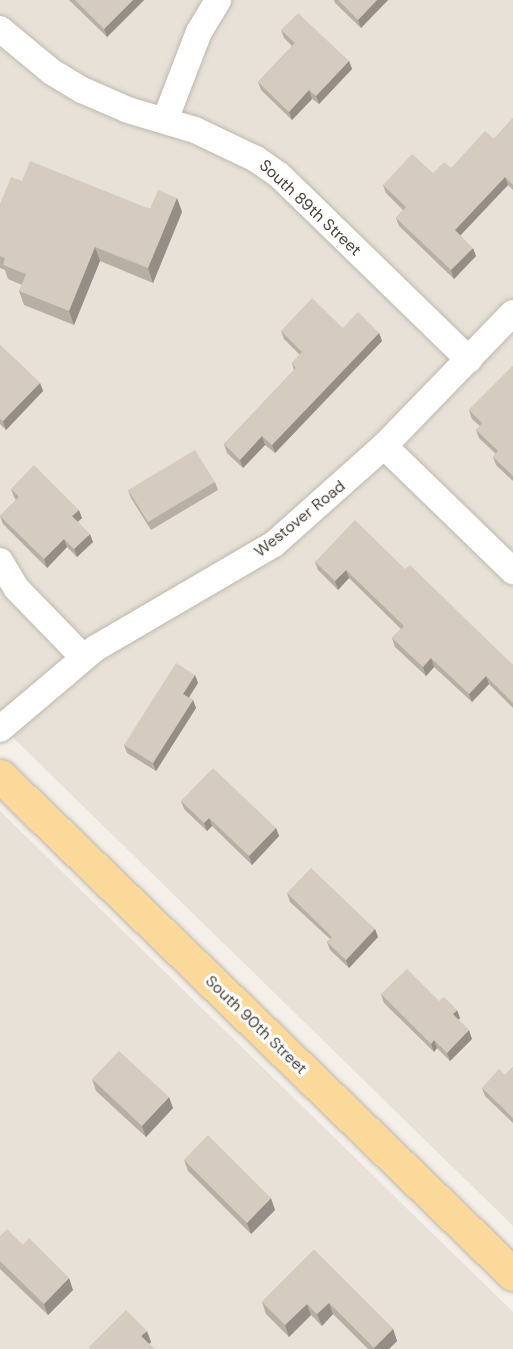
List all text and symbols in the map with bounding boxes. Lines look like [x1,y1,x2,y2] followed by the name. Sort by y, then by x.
[255,156,365,260] street label: South 89th Street
[251,477,349,561] street label: Westover Road
[201,972,311,1078] street label: South 90th Street

